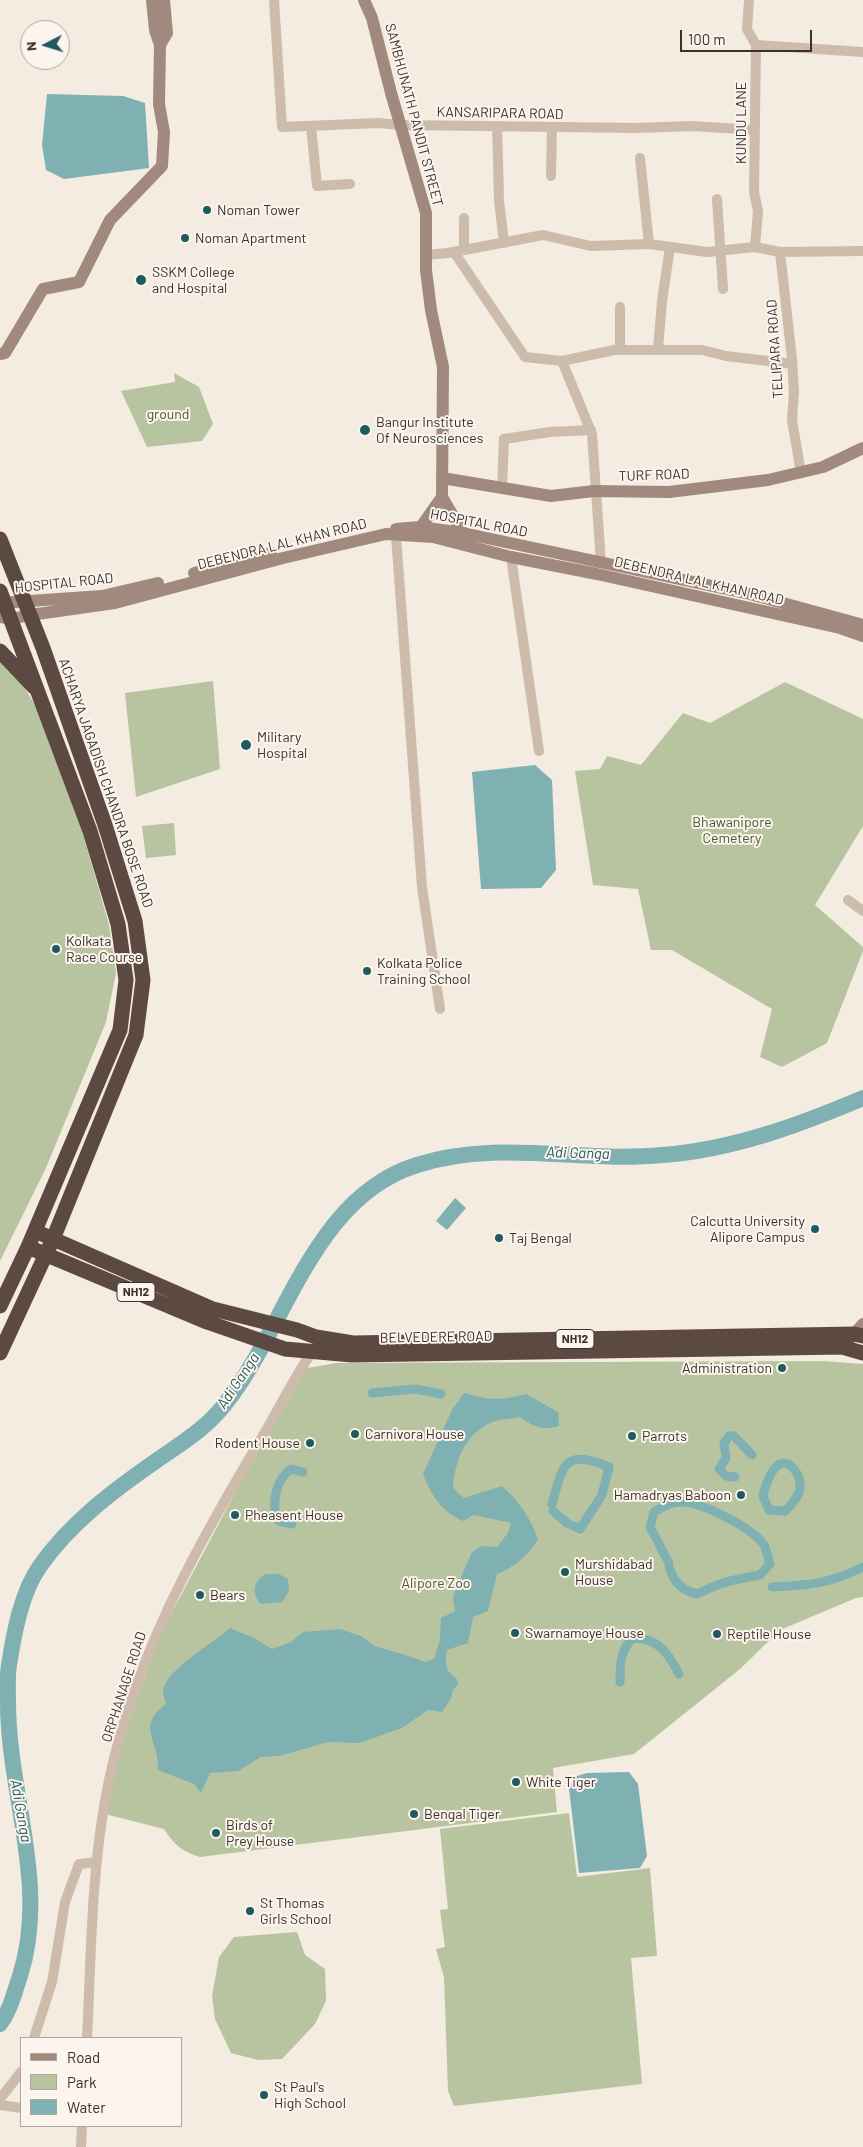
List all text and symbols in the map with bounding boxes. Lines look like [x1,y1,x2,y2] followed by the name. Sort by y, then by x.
[20,20,70,70] north arrow
[683,20,816,52] scale bar
[381,22,447,208] street label: SAMBHUNATH PANDIT STREET
[688,30,726,48] text: 100 m
[22,41,39,52] text: N
[733,82,749,164] street label: KUNDU LANE
[436,103,564,123] street label: KANSARIPARA ROAD
[217,202,300,218] place label: Noman Tower
[201,204,213,216] marker: Noman Tower
[195,230,307,246] place label: Noman Apartment
[179,232,191,244] marker: Noman Apartment
[152,264,235,296] place label: SSKM College and Hospital
[134,273,148,287] marker: SSKM College and Hospital
[763,299,787,399] street label: TELIPARA ROAD
[147,406,189,422] park label: ground
[376,414,483,447] place label: Bangur Institute Of Neurosciences
[358,423,372,437] marker: Bangur Institute Of Neurosciences
[618,465,690,485] street label: TURF ROAD
[429,505,529,541] street label: HOSPITAL ROAD
[196,515,368,573] street label: DEBENDRA LAL KHAN ROAD
[613,553,785,609] street label: DEBENDRA LAL KHAN ROAD
[14,569,114,597] street label: HOSPITAL ROAD
[55,656,157,910] street label: ACHARYA JAGADISH CHANDRA BOSE ROAD
[257,729,307,762] place label: Military Hospital
[239,738,253,752] marker: Military Hospital
[692,814,772,846] park label: Bhawanipore Cemetery
[66,933,142,966] place label: Kolkata Race Course
[50,943,62,955] marker: Kolkata Race Course
[377,955,470,988] place label: Kolkata Police Training School
[361,965,373,977] marker: Kolkata Police Training School
[546,1143,610,1163] water label: Adi Ganga
[690,1213,805,1246] place label: Calcutta University Alipore Campus
[809,1223,821,1235] marker: Calcutta University Alipore Campus
[509,1230,572,1246] place label: Taj Bengal
[493,1232,505,1244] marker: Taj Bengal
[117,1282,155,1301] road number: NH12
[380,1328,492,1346] street label: BELVEDERE ROAD
[556,1330,594,1348] road number: NH12
[213,1350,263,1412] water label: Adi Ganga
[682,1360,772,1376] place label: Administration
[776,1362,788,1374] marker: Administration
[365,1426,464,1442] place label: Carnivora House
[349,1428,361,1440] marker: Carnivora House
[642,1428,687,1444] place label: Parrots
[626,1430,638,1442] marker: Parrots
[215,1435,300,1451] place label: Rodent House
[304,1437,316,1449] marker: Rodent House
[614,1487,731,1503] place label: Hamadryas Baboon
[735,1489,747,1501] marker: Hamadryas Baboon
[245,1507,343,1523] place label: Pheasent House
[229,1509,241,1521] marker: Pheasent House
[575,1556,653,1588] place label: Murshidabad House
[559,1566,571,1578] marker: Murshidabad House
[402,1575,470,1591] park label: Alipore Zoo
[210,1587,245,1603] place label: Bears
[194,1589,206,1601] marker: Bears
[525,1625,644,1641] place label: Swarnamoye House
[727,1626,811,1642] place label: Reptile House
[509,1627,521,1639] marker: Swarnamoye House
[711,1628,723,1640] marker: Reptile House
[98,1630,150,1744] street label: ORPHANAGE ROAD
[526,1774,596,1790] place label: White Tiger
[510,1776,522,1788] marker: White Tiger
[7,1778,35,1844] water label: Adi Ganga
[424,1806,500,1822] place label: Bengal Tiger
[408,1808,420,1820] marker: Bengal Tiger
[226,1817,294,1850] place label: Birds of Prey House
[210,1827,222,1839] marker: Birds of Prey House
[260,1895,331,1928] place label: St Thomas Girls School
[244,1905,256,1917] marker: St Thomas Girls School
[20,2037,182,2127] legend
[67,2048,100,2066] text: Road
[67,2073,96,2091] text: Park
[274,2079,346,2112] place label: St Paul's High School
[258,2089,270,2101] marker: St Paul's High School
[67,2098,106,2116] text: Water

